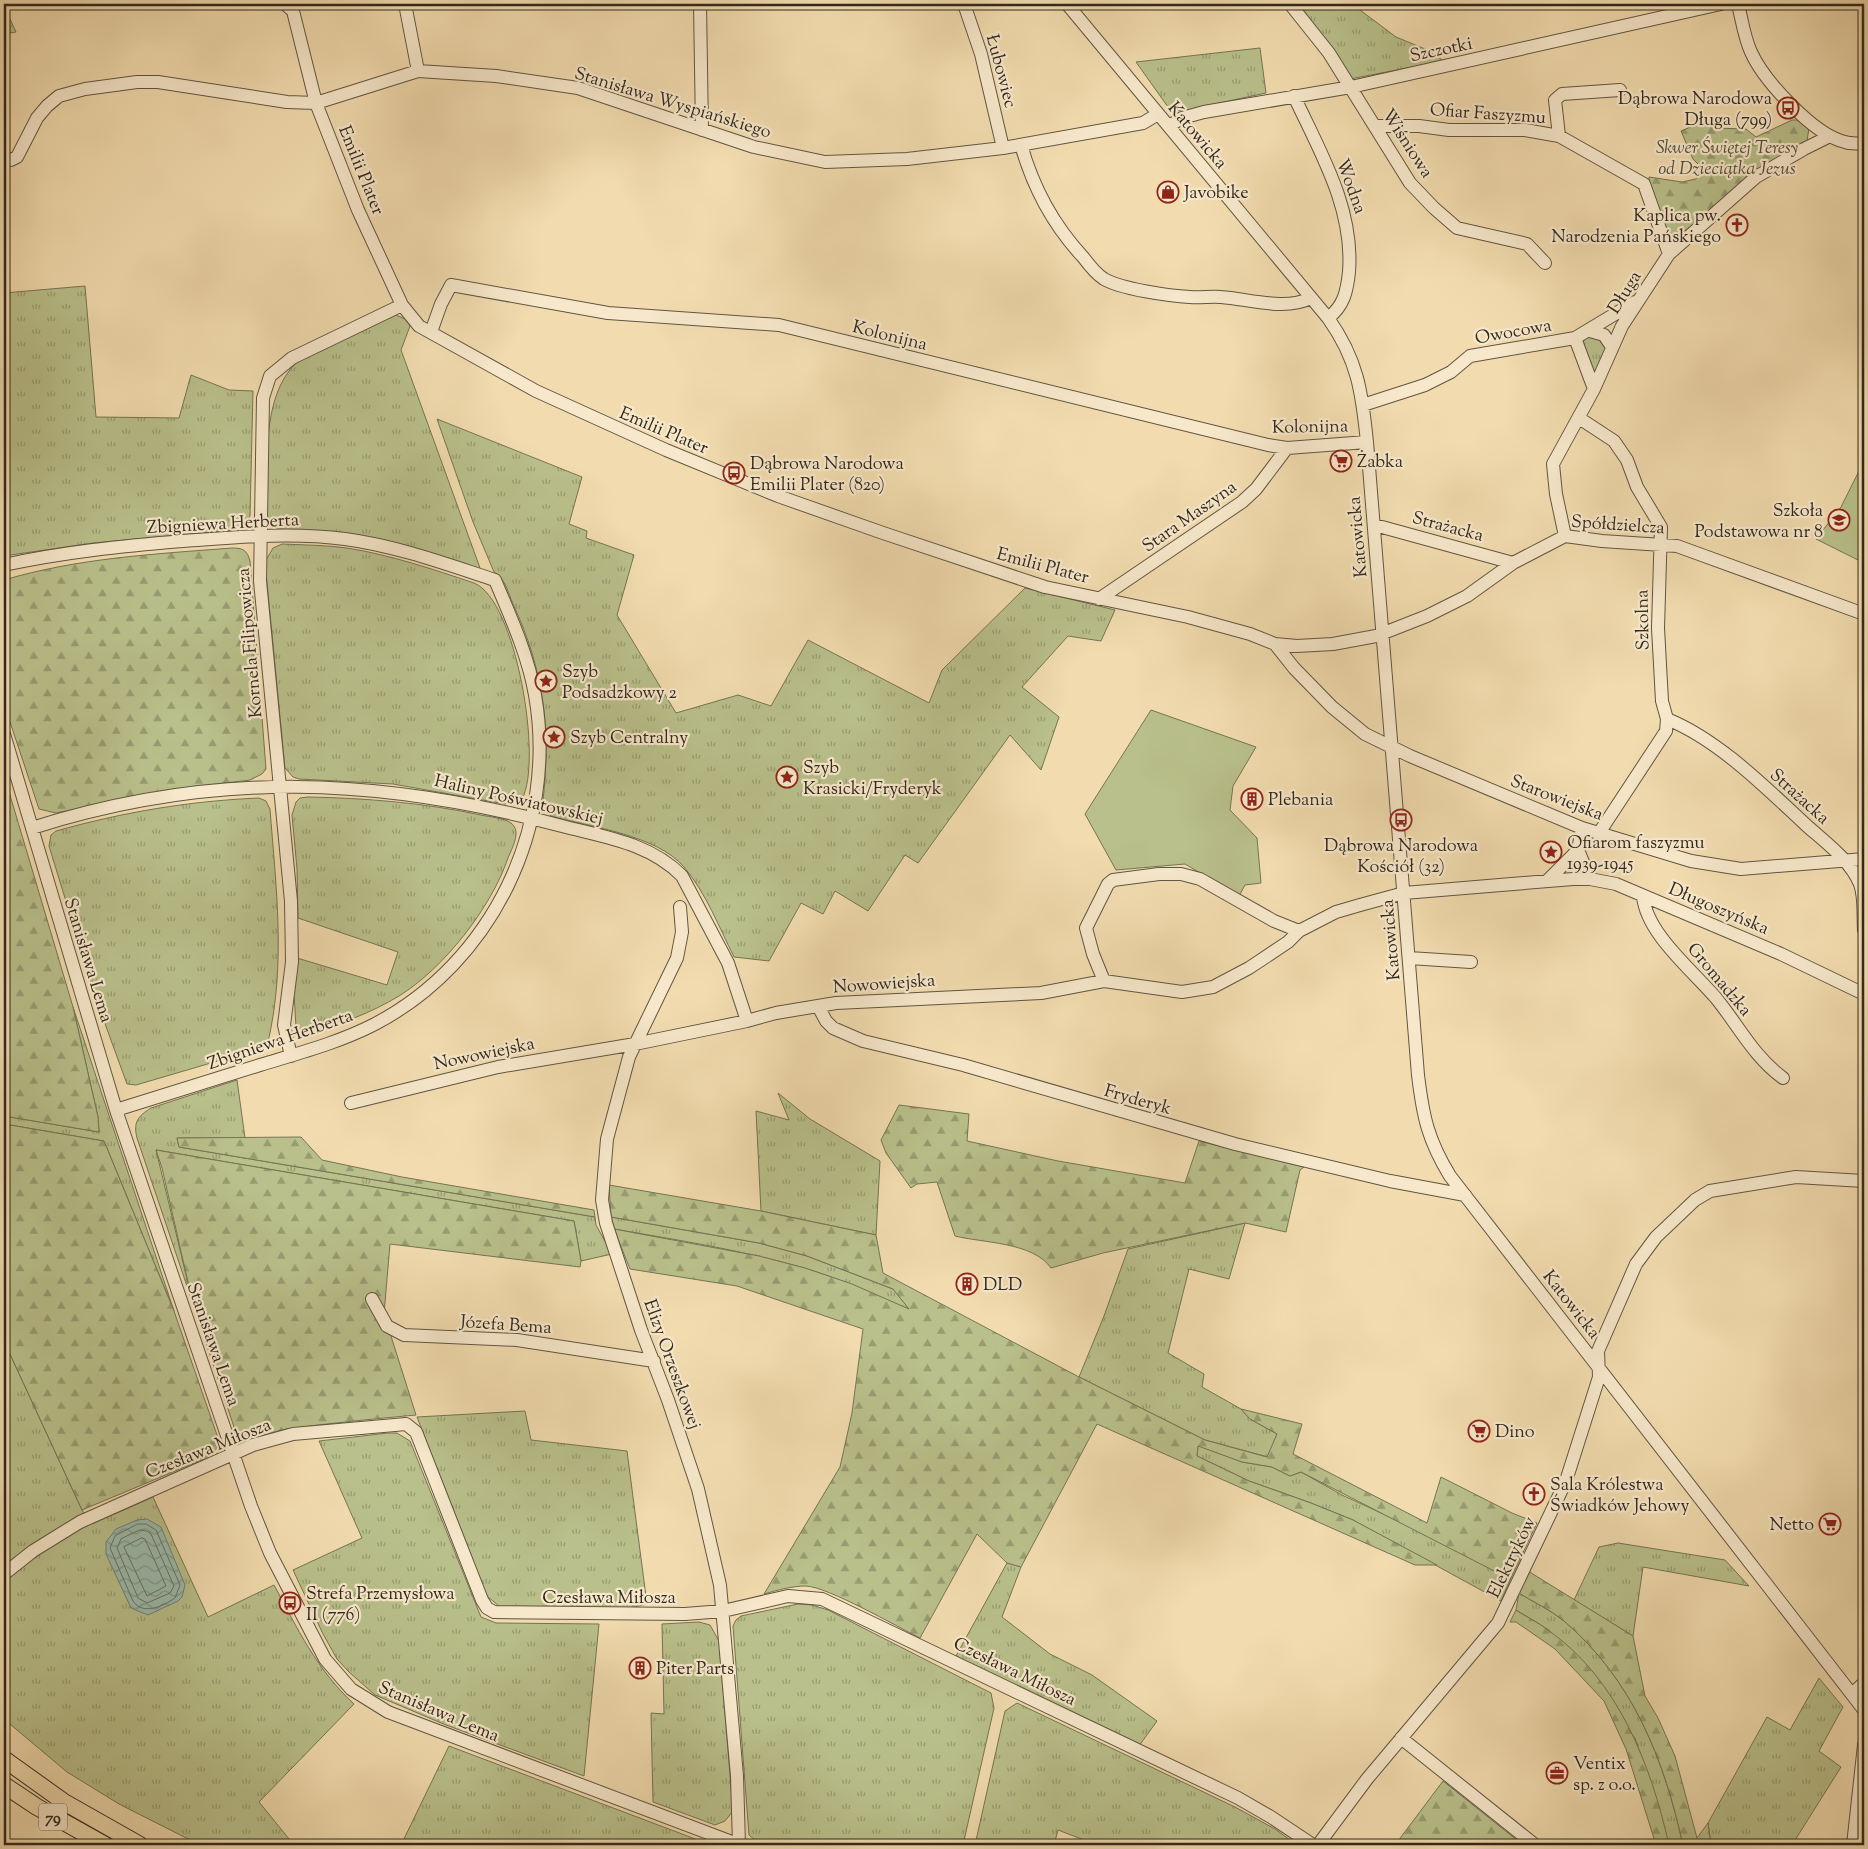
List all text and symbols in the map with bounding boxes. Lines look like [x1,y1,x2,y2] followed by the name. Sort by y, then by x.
[978,32,1022,111] street label: Łubowiec
[1408,32,1475,70] street label: Szczotki
[571,62,774,146] street label: Stanisława Wyspiańskiego
[1618,87,1772,134] place label: Dąbrowa Narodowa Długa (799)
[1776,96,1800,120] bus stop icon: Dąbrowa Narodowa Długa (799)
[1160,97,1233,176] street label: Katowicka
[1429,98,1547,132] street label: Ofiar Faszyzmu
[1374,104,1438,184] street label: Wiśniowa
[330,122,390,220] street label: Emilii Plater
[1656,136,1798,183] park label: Skwer Świętej Teresy od Dzieciątka Jezus
[1328,155,1372,218] street label: Wodna
[1156,180,1180,204] shop icon: Javobike
[1183,181,1249,207] place label: Javobike
[1551,204,1721,251] place label: Kaplica pw. Narodzenia Pańskiego
[1725,213,1749,237] church icon: Kaplica pw. Narodzenia Pańskiego
[1602,266,1649,320] street label: Długa
[1473,313,1554,352] street label: Owocowa
[849,315,930,359] street label: Kolonijna
[615,401,712,462] street label: Emilii Plater
[1272,414,1348,442] street label: Kolonijna
[1329,449,1353,473] supermarket icon: Żabka
[1357,450,1403,476] place label: Żabka
[750,452,904,499] place label: Dąbrowa Narodowa Emilii Plater (820)
[722,461,746,485] bus stop icon: Dąbrowa Narodowa Emilii Plater (820)
[1137,475,1243,560] street label: Stara Maszyna
[1342,495,1375,578] street label: Katowicka
[1694,499,1823,546] place label: Szkoła Podstawowa nr 8
[1409,506,1486,550] street label: Strażacka
[146,508,300,542] street label: Zbigniewa Herberta
[1827,508,1851,532] school or university icon: Szkoła Podstawowa nr 8
[1570,510,1666,542] street label: Spółdzielcza
[993,542,1092,592] street label: Emilii Plater
[231,567,271,719] street label: Kornela Filipowicza
[1630,589,1658,651] street label: Szkolna
[562,660,678,707] place label: Szyb Podsadzkowy 2
[534,669,558,693] place icon: Szyb Podsadzkowy 2
[542,725,566,749] place icon: Szyb Centralny
[570,726,688,752] place label: Szyb Centralny
[803,756,942,803] place label: Szyb Krasicki/Fryderyk
[1763,763,1834,832] street label: Strażacka
[775,765,799,789] place icon: Szyb Krasicki/Fryderyk
[431,769,606,833] street label: Haliny Poświatowskiej
[1506,769,1607,829] street label: Starowiejska
[1240,787,1264,811] building icon: Plebania
[1268,788,1333,814] place label: Plebania
[1389,808,1413,832] bus stop icon: Dąbrowa Narodowa Kościół (32)
[1567,831,1705,878] place label: Ofiarom faszyzmu 1939-1945
[1324,834,1478,881] place label: Dąbrowa Narodowa Kościół (32)
[1539,840,1563,864] place icon: Ofiarom faszyzmu 1939-1945
[1664,877,1772,943] street label: Długoszyńska
[56,895,118,1026] street label: Stanisława Lema
[1375,898,1408,981] street label: Katowicka
[1680,938,1757,1023] street label: Gromadzka
[832,968,936,1002] street label: Nowowiejska
[205,1004,357,1078] street label: Zbigniewa Herberta
[432,1032,537,1078] street label: Nowowiejska
[1101,1079,1174,1123] street label: Fryderyk
[1535,1265,1606,1345] street label: Katowicka
[955,1272,979,1296] building icon: DLD
[983,1273,1022,1299] place label: DLD
[179,1279,245,1410] street label: Stanisława Lema
[636,1296,707,1433] street label: Elizy Orzeszkowej
[458,1310,552,1342] street label: Józefa Bema
[142,1413,276,1487] street label: Czesława Miłosza
[1467,1419,1491,1443] supermarket icon: Dino
[1495,1420,1535,1446] place label: Dino
[1550,1473,1689,1520] place label: Sala Królestwa Świadków Jehowy
[1522,1482,1546,1506] church icon: Sala Królestwa Świadków Jehowy
[1482,1512,1544,1603] street label: Elektryków
[1818,1512,1842,1536] supermarket icon: Netto
[1769,1513,1814,1539] place label: Netto
[306,1582,455,1629] place label: Strefa Przemysłowa II (776)
[542,1586,676,1612] street label: Czesława Miłosza
[278,1591,302,1615] bus stop icon: Strefa Przemysłowa II (776)
[948,1632,1080,1714] street label: Czesława Miłosza
[628,1656,652,1680] building icon: Piter Parts
[656,1657,734,1683] place label: Piter Parts
[374,1676,503,1750] street label: Stanisława Lema
[1573,1752,1636,1799] place label: Ventix sp. z o.o.
[1545,1761,1569,1785] office icon: Ventix sp. z o.o.
[39,1804,67,1830] road number: 79

